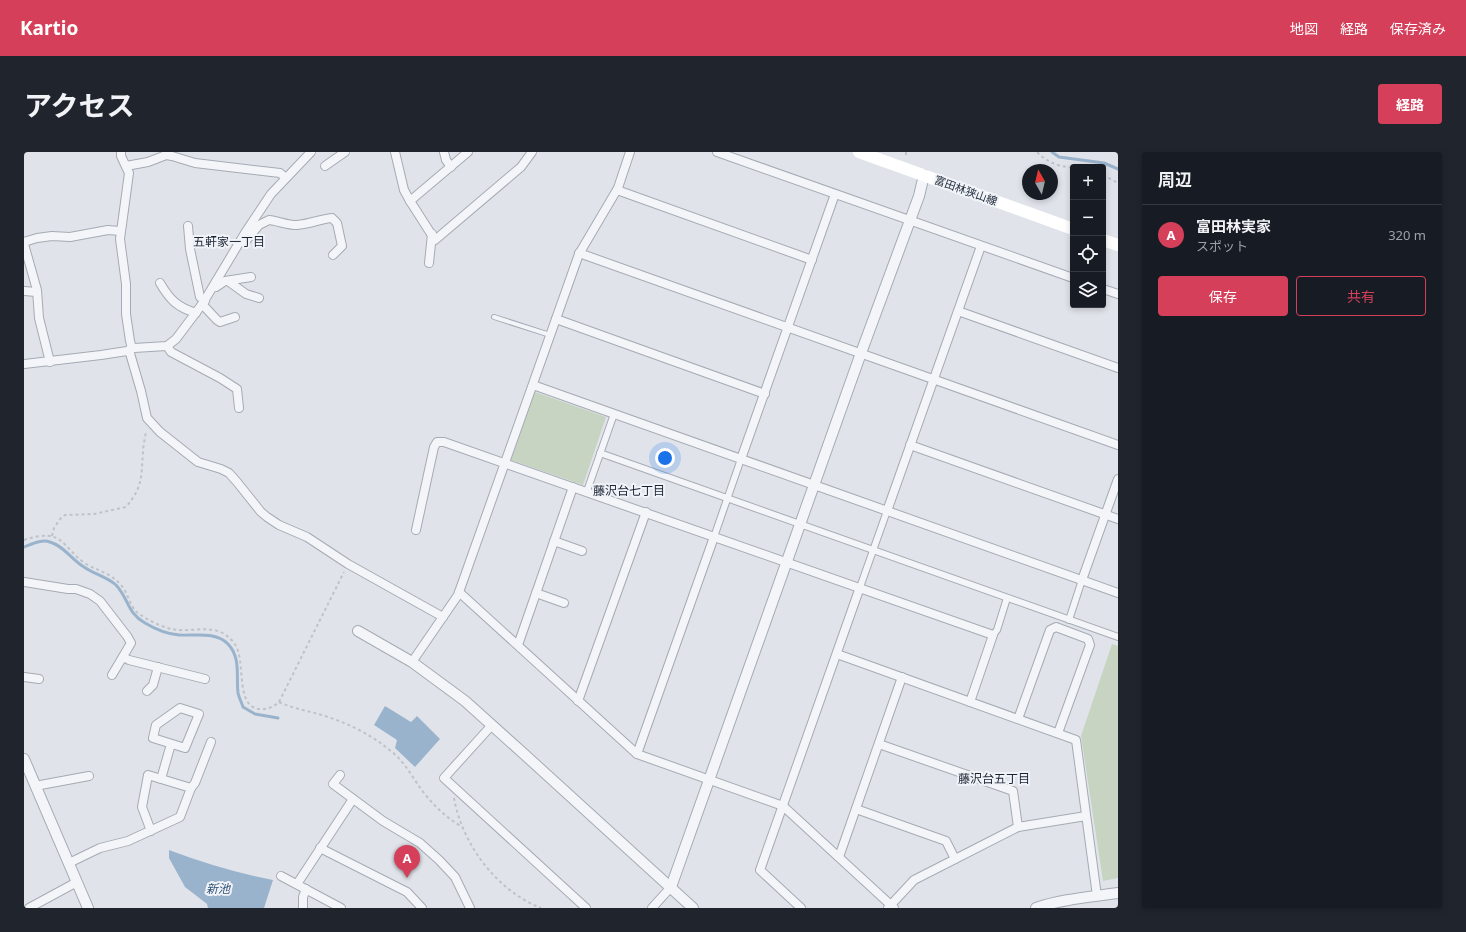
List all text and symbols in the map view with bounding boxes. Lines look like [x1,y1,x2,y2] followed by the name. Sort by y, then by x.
[20,15,78,41] text: Kartio
[1290,19,1318,38] text: 地図
[1340,19,1368,38] text: 経路
[1390,19,1446,38] text: 保存済み
[1378,84,1442,124] button: 経路
[24,86,135,124] text: アクセス
[1022,164,1058,200] north arrow
[1070,164,1106,308] map controls
[1070,164,1106,200] button: +
[1158,168,1192,191] text: 周辺
[932,172,1000,208] street label: 富田林狭山線
[1070,200,1106,236] button: −
[1196,216,1271,236] text: 富田林実家
[1167,226,1176,244] text: A
[1388,226,1426,244] text: 320 m
[193,233,265,250] district label: 五軒家一丁目
[1070,236,1106,272] button: locate
[1196,237,1248,255] text: スポット
[1070,272,1106,308] button: layers
[1158,276,1288,316] button: 保存
[1296,276,1426,316] button: 共有
[655,448,675,468] your location
[593,482,665,499] district label: 藤沢台七丁目
[958,770,1030,787] district label: 藤沢台五丁目
[394,845,420,878] pin: A
[206,880,231,897] water label: 新池

